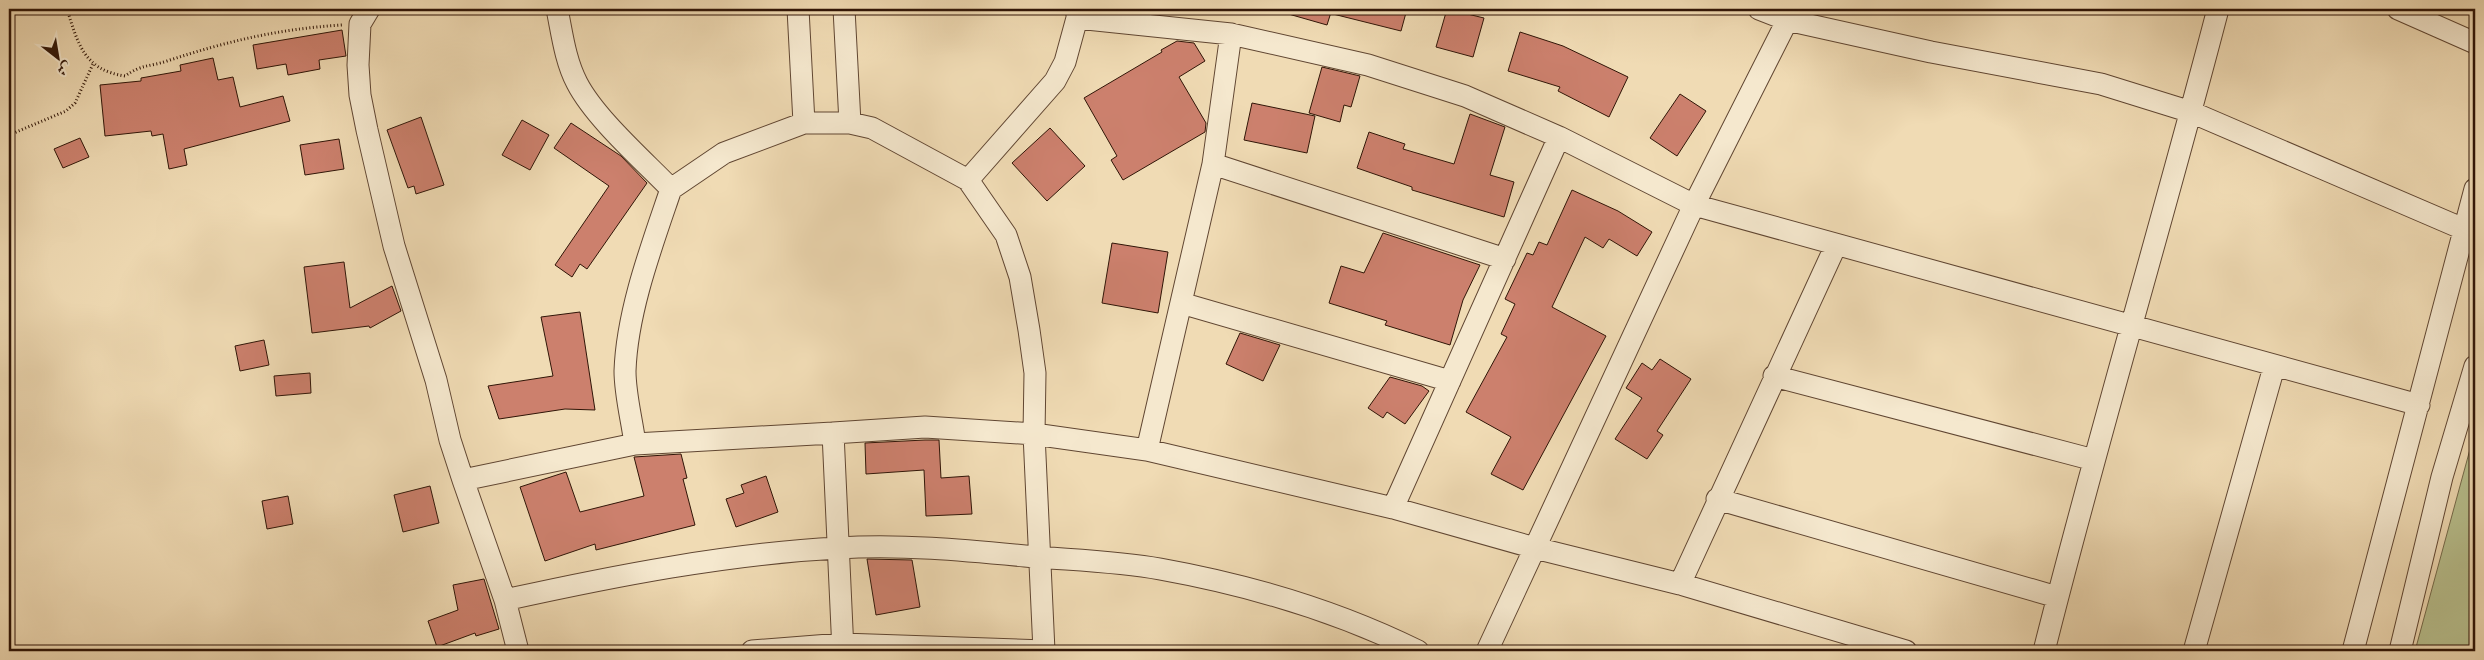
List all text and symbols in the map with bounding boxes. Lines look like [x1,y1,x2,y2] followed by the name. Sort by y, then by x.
[32,32,82,82] north arrow
[53,57,76,81] text: ش

